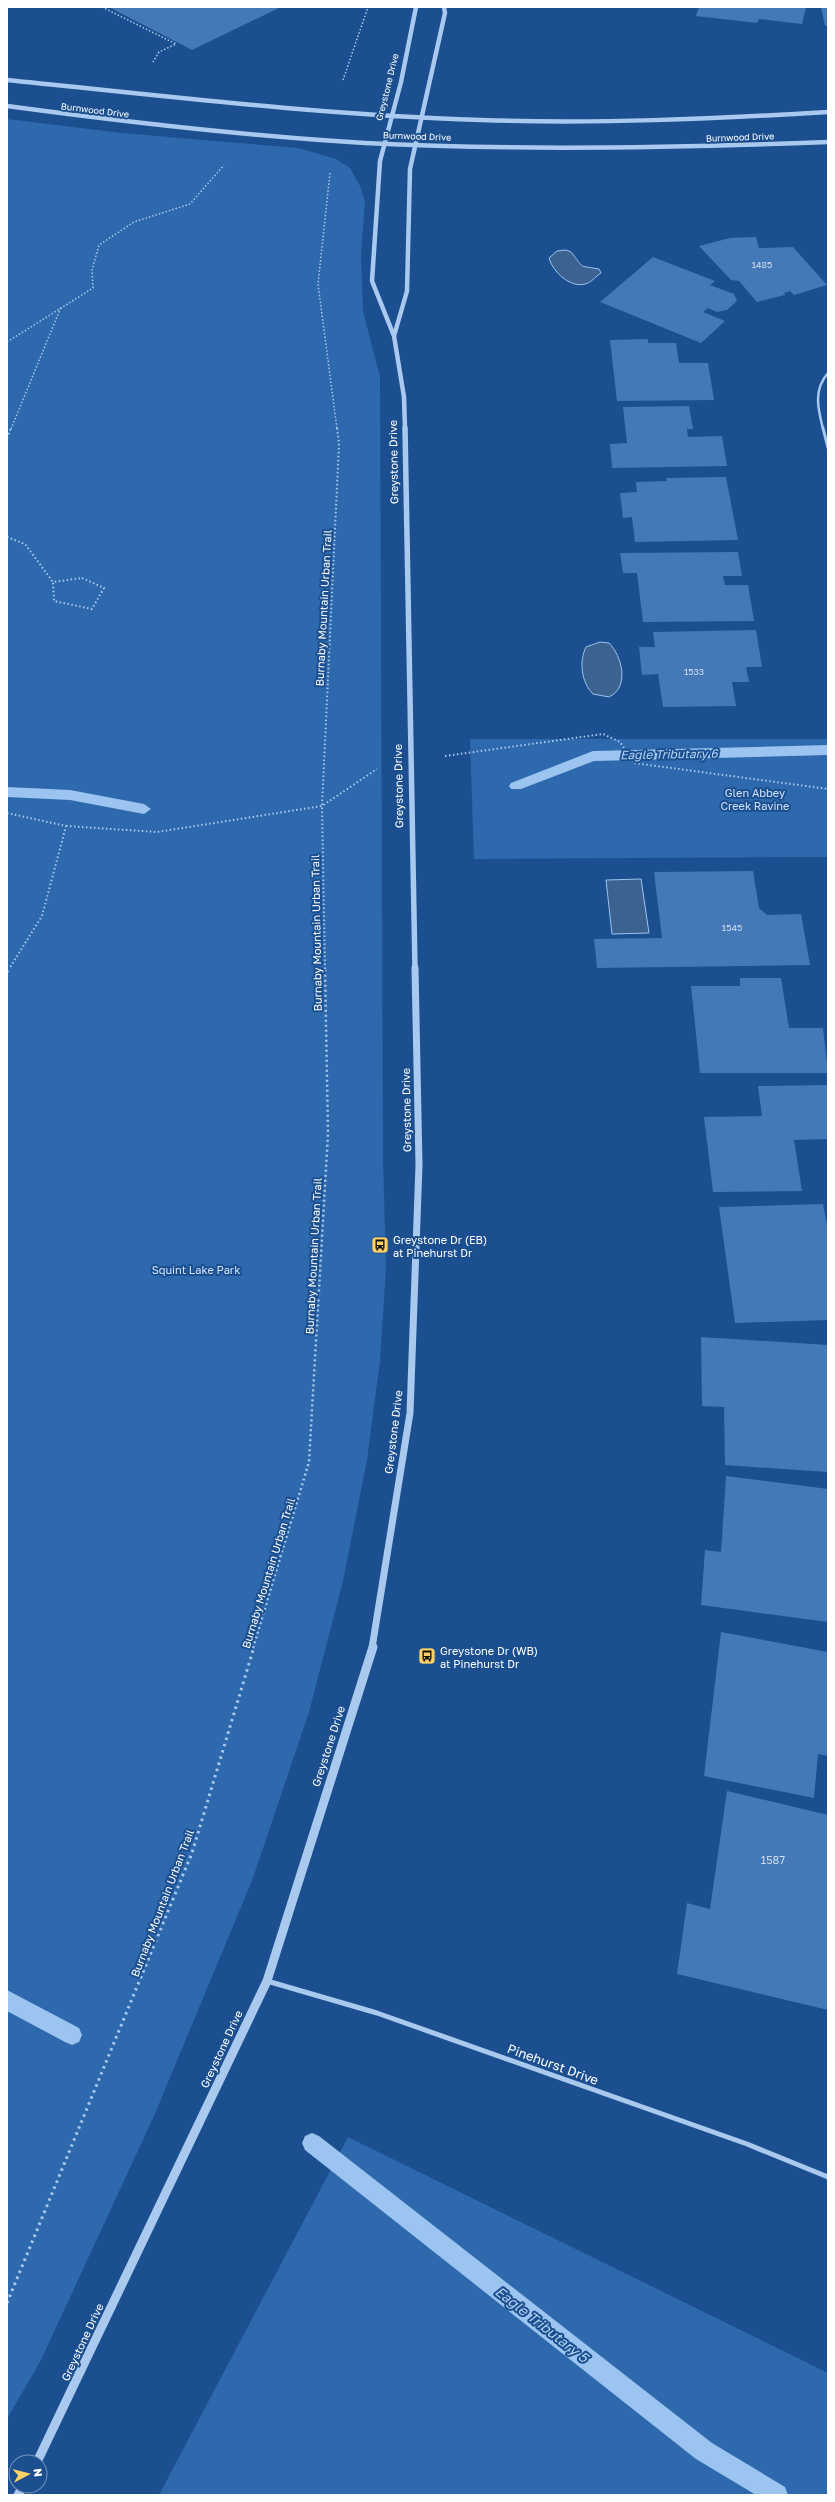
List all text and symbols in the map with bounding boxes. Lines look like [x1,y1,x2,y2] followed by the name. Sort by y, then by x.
[373,52,401,122] street label: Greystone Drive
[60,100,130,120] street label: Burnwood Drive
[383,129,451,143] street label: Burnwood Drive
[706,130,774,144] street label: Burnwood Drive
[752,259,772,270] house number: 1485
[386,420,400,504] street label: Greystone Drive
[312,529,334,687] street label: Burnaby Mountain Urban Trail
[684,666,704,677] house number: 1533
[391,744,405,828] street label: Greystone Drive
[620,746,720,762] water label: Eagle Tributary 6
[720,786,790,812] park label: Glen Abbey Creek Ravine
[308,854,324,1011] street label: Burnaby Mountain Urban Trail
[722,922,742,933] house number: 1545
[399,1068,413,1152] street label: Greystone Drive
[302,1177,324,1335] street label: Burnaby Mountain Urban Trail
[393,1233,487,1259] place label: Greystone Dr (EB) at Pinehurst Dr
[370,1235,390,1255] bus stop icon: Greystone Dr (EB) at Pinehurst Dr
[152,1263,240,1276] park label: Squint Lake Park
[381,1389,405,1475] street label: Greystone Drive
[239,1496,297,1650] street label: Burnaby Mountain Urban Trail
[440,1644,538,1670] place label: Greystone Dr (WB) at Pinehurst Dr
[417,1646,437,1666] bus stop icon: Greystone Dr (WB) at Pinehurst Dr
[309,1704,347,1788] street label: Greystone Drive
[128,1827,196,1978] street label: Burnaby Mountain Urban Trail
[761,1853,785,1866] house number: 1587
[197,2008,245,2090] street label: Greystone Drive
[505,2040,601,2088] street label: Pinehurst Drive
[492,2282,593,2367] water label: Eagle Tributary 5
[58,2301,106,2383] street label: Greystone Drive
[8,2454,48,2494] north arrow
[31,2468,45,2478] text: N

